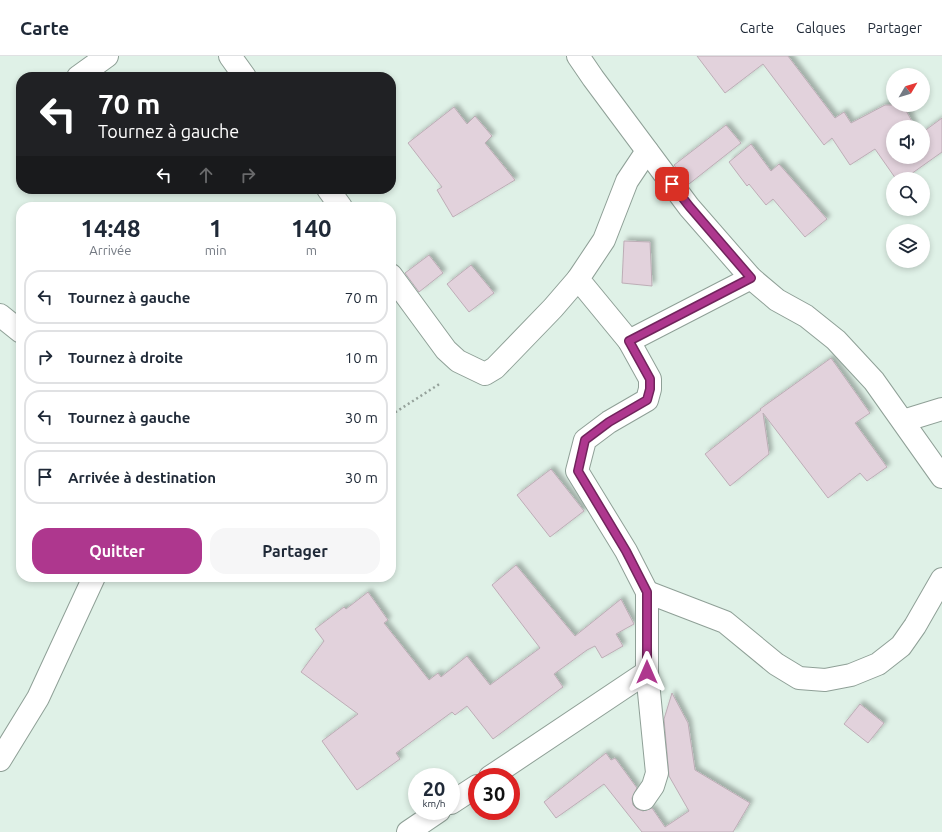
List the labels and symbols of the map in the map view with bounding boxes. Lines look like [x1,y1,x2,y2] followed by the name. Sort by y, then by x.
[886,68,930,112] north arrow
[655,167,689,201] pin
[626,651,668,693] position arrow
[468,768,520,820] speed limit sign: 30

